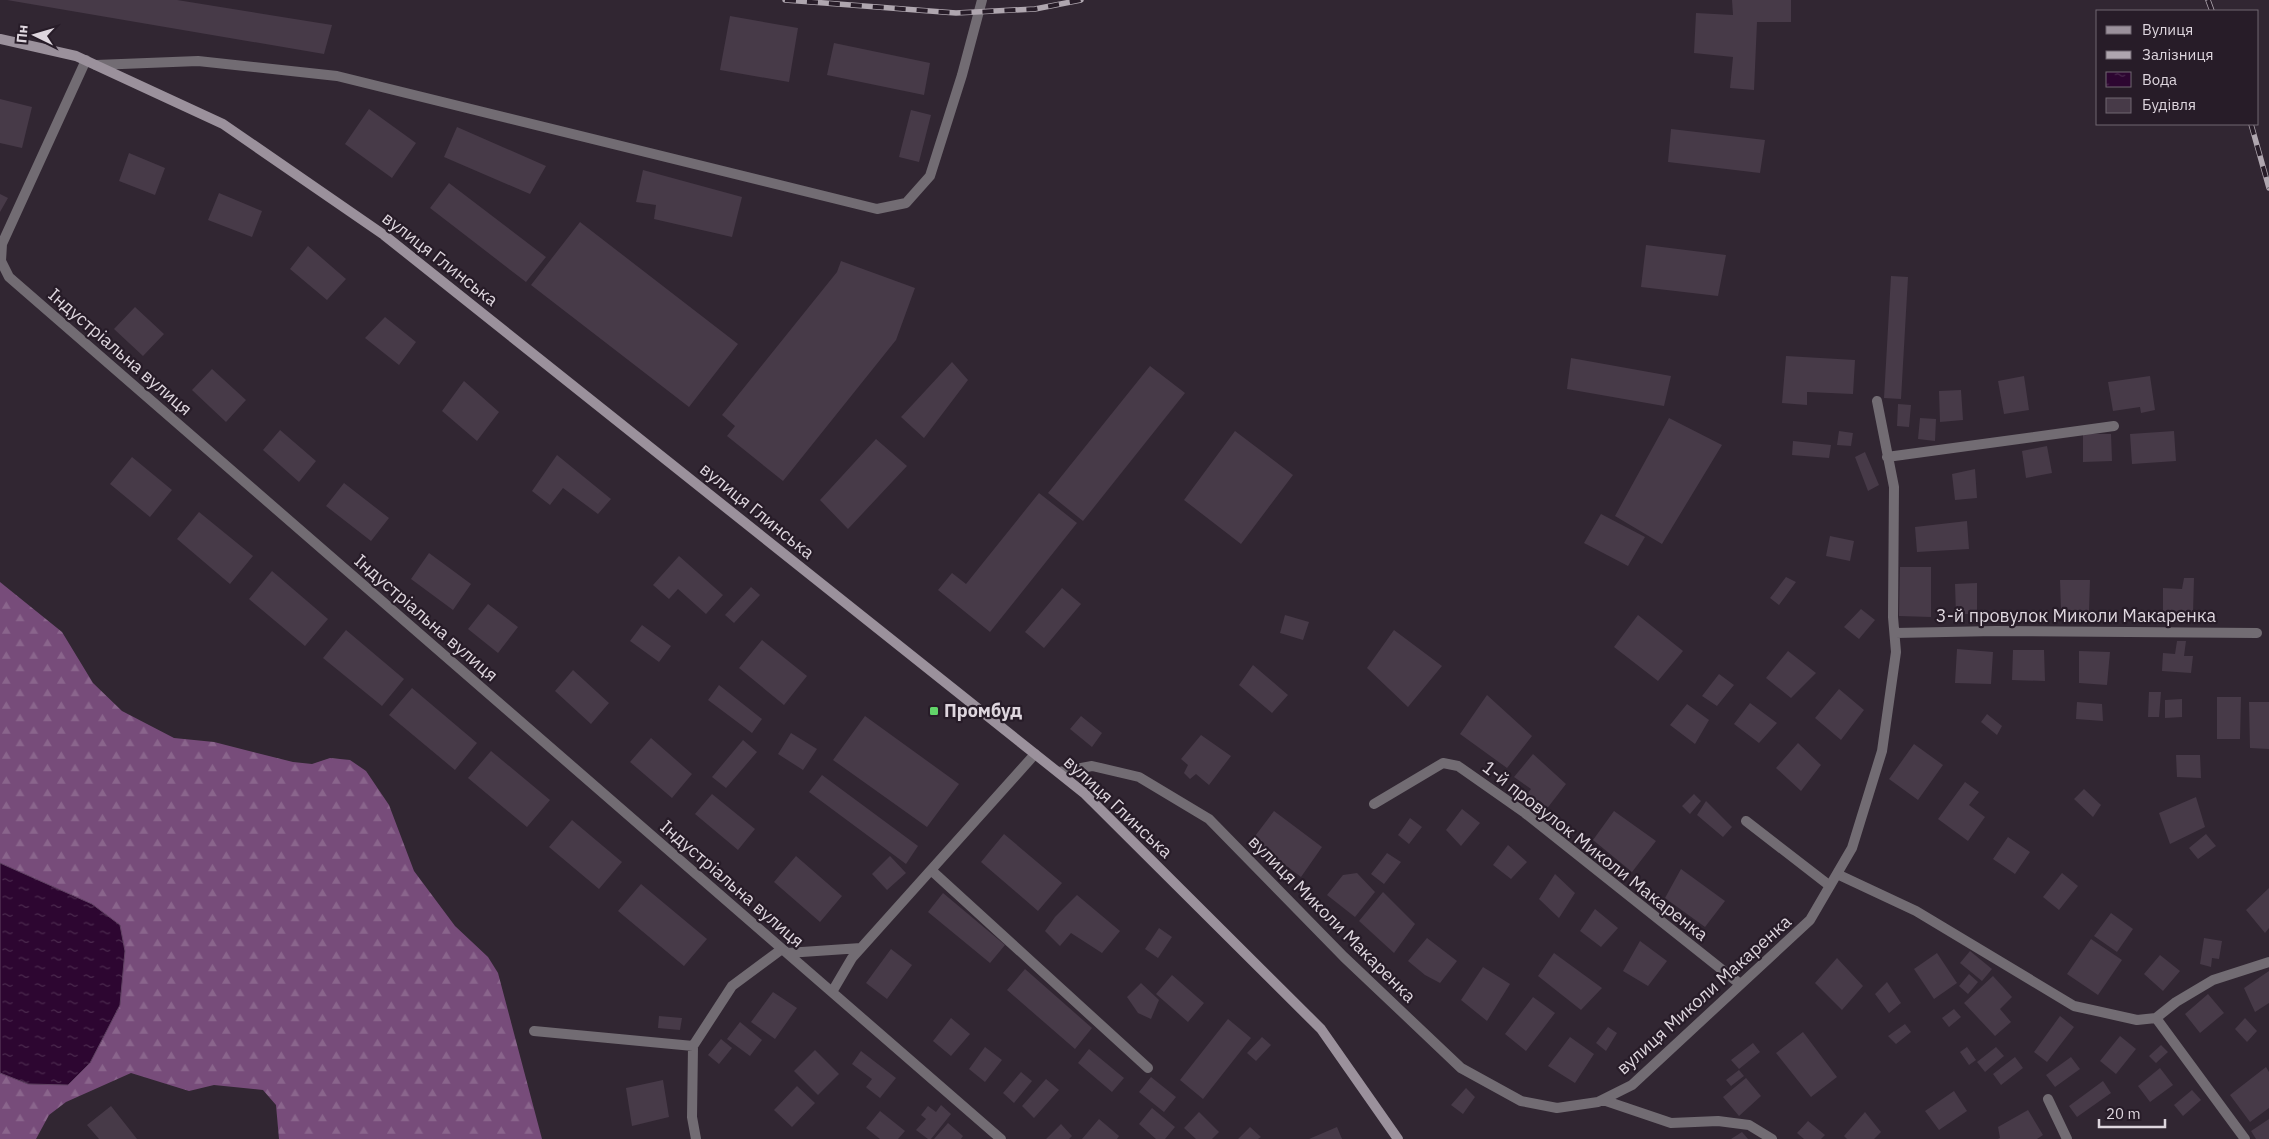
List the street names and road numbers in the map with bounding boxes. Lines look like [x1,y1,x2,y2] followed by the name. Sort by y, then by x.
[378,206,503,311] street label: вулиця Глинська
[44,283,197,420] street label: Індустріальна вулиця
[695,457,820,564] street label: вулиця Глинська
[350,549,503,686] street label: Індустріальна вулиця
[1936,604,2217,627] street label: 3-й провулок Миколи Макаренка
[1059,750,1178,863] street label: вулиця Глинська
[1478,755,1713,946] street label: 1-й провулок Миколи Макаренка
[656,815,809,952] street label: Індустріальна вулиця
[1244,830,1421,1008] street label: вулиця Миколи Макаренка
[1611,910,1796,1079] street label: вулиця Миколи Макаренка

